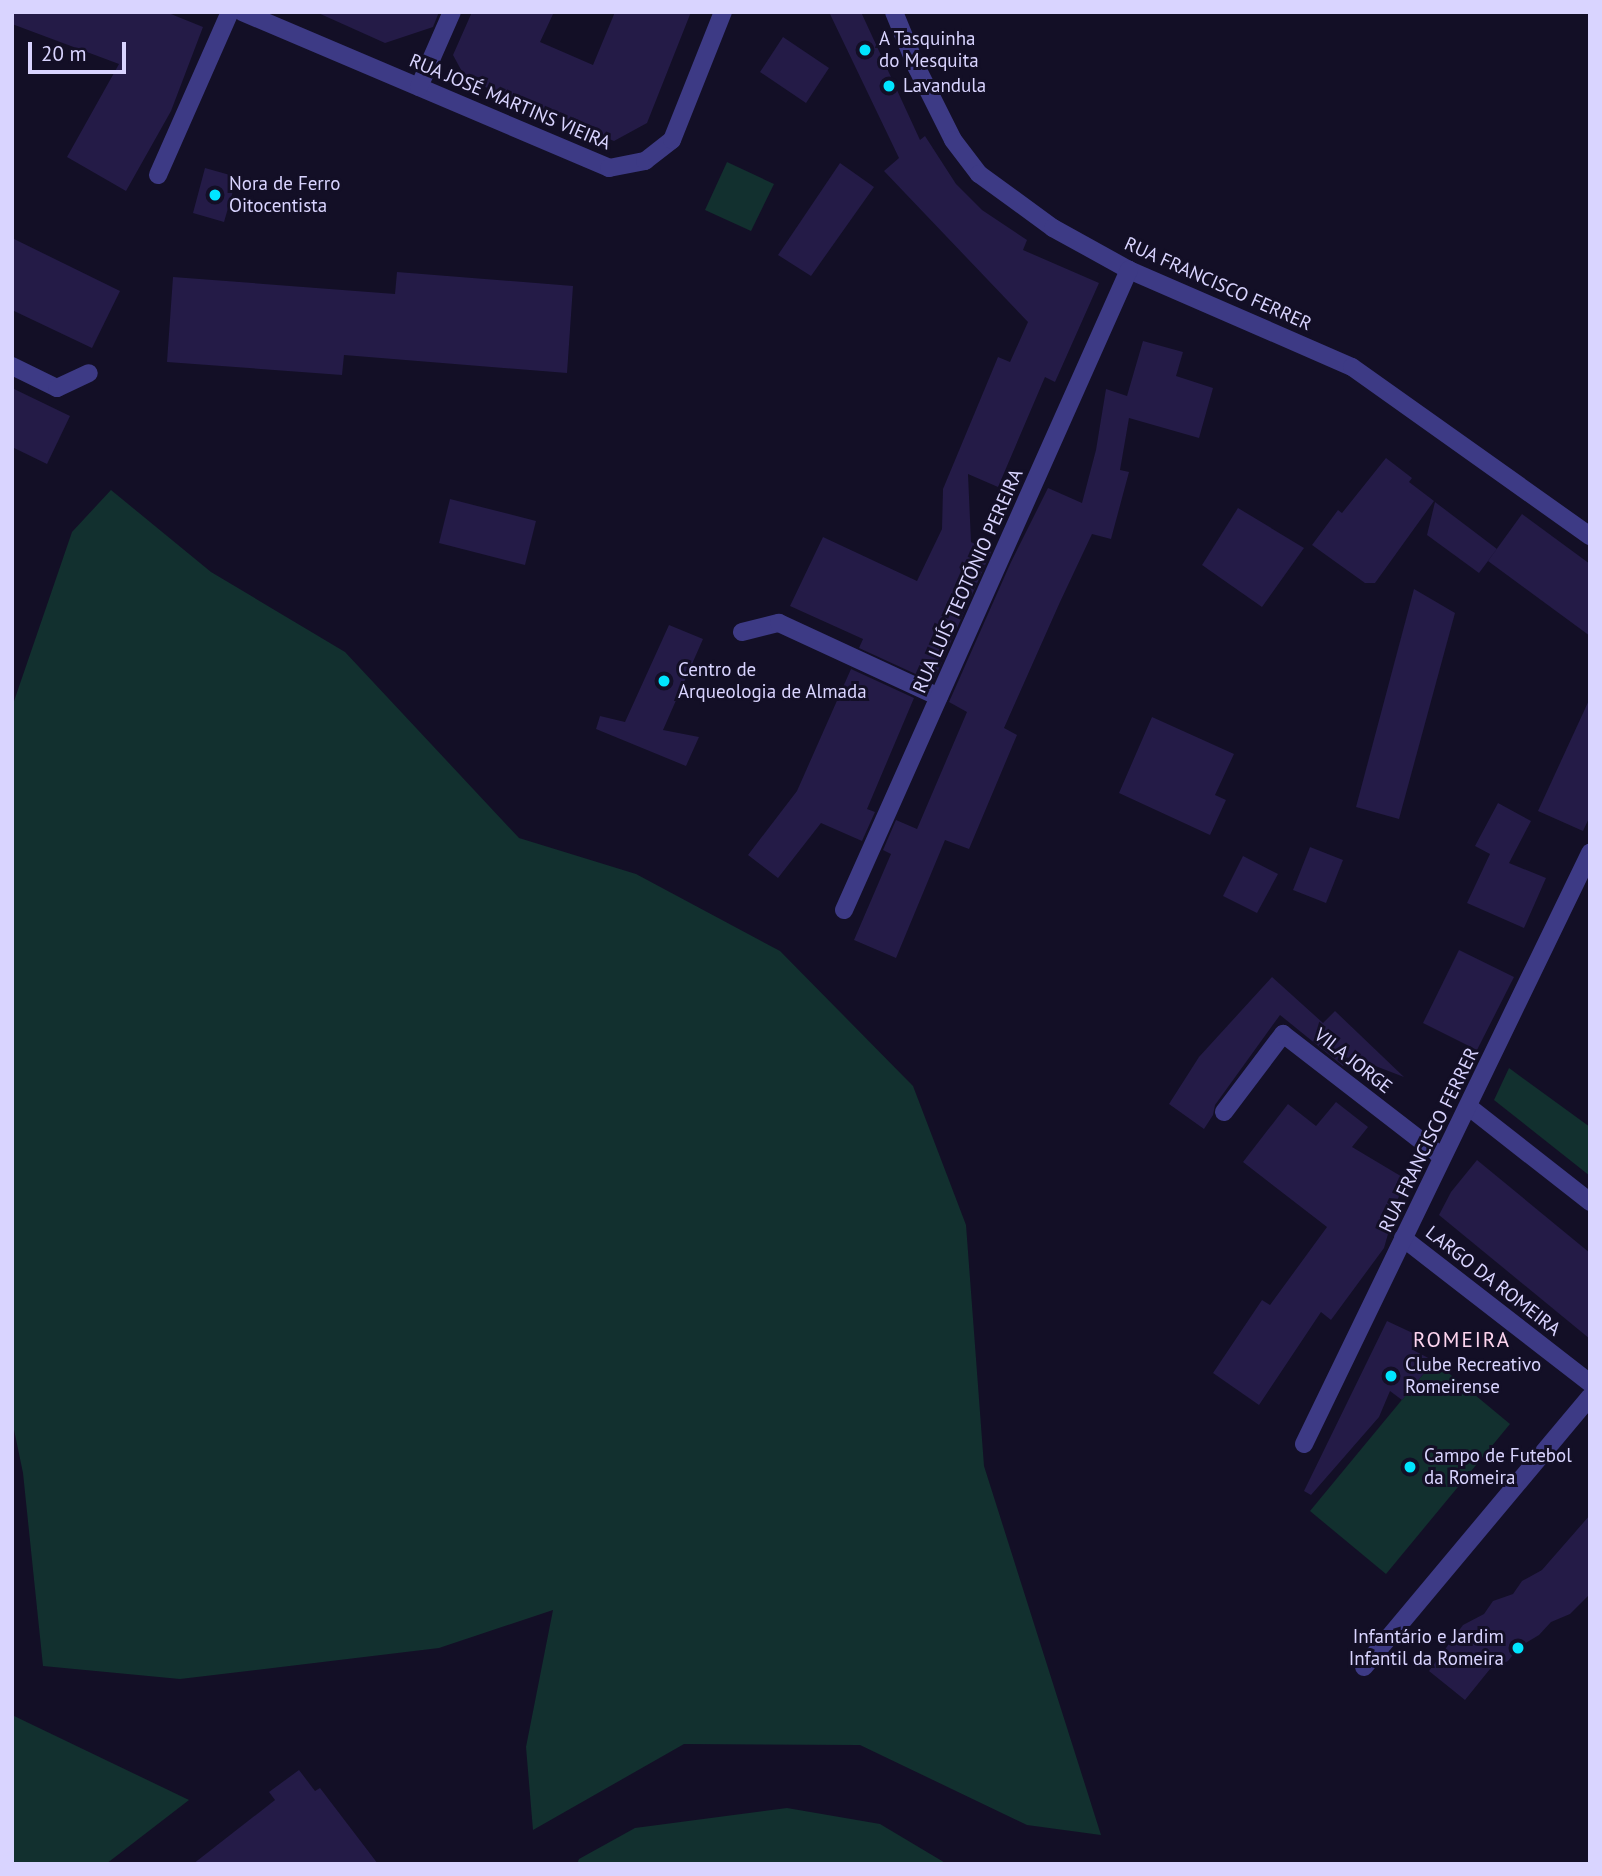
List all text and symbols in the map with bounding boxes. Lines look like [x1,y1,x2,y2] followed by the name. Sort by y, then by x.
[32,28,130,72] scale bar
[879,28,979,72] place label: A Tasquinha do Mesquita
[41,40,87,67] text: 20 m
[857,42,873,58] marker: A Tasquinha do Mesquita
[405,49,615,155] street label: RUA JOSÉ MARTINS VIEIRA
[903,75,986,97] place label: Lavandula
[881,78,897,94] marker: Lavandula
[229,173,340,217] place label: Nora de Ferro Oitocentista
[207,187,223,203] marker: Nora de Ferro Oitocentista
[1120,232,1316,336] street label: RUA FRANCISCO FERRER
[908,465,1028,697] street label: RUA LUÍS TEOTÓNIO PEREIRA
[678,659,867,703] place label: Centro de Arqueologia de Almada
[656,673,672,689] marker: Centro de Arqueologia de Almada
[1309,1023,1397,1099] street label: VILA JORGE
[1374,1044,1484,1236] street label: RUA FRANCISCO FERRER
[1421,1221,1565,1341] street label: LARGO DA ROMEIRA
[1414,1327,1510,1353] district label: ROMEIRA
[1405,1354,1541,1398] place label: Clube Recreativo Romeirense
[1383,1368,1399,1384] marker: Clube Recreativo Romeirense
[1424,1445,1572,1489] place label: Campo de Futebol da Romeira
[1402,1459,1418,1475] marker: Campo de Futebol da Romeira
[1349,1626,1504,1670] place label: Infantário e Jardim Infantil da Romeira
[1510,1640,1526,1656] marker: Infantário e Jardim Infantil da Romeira

